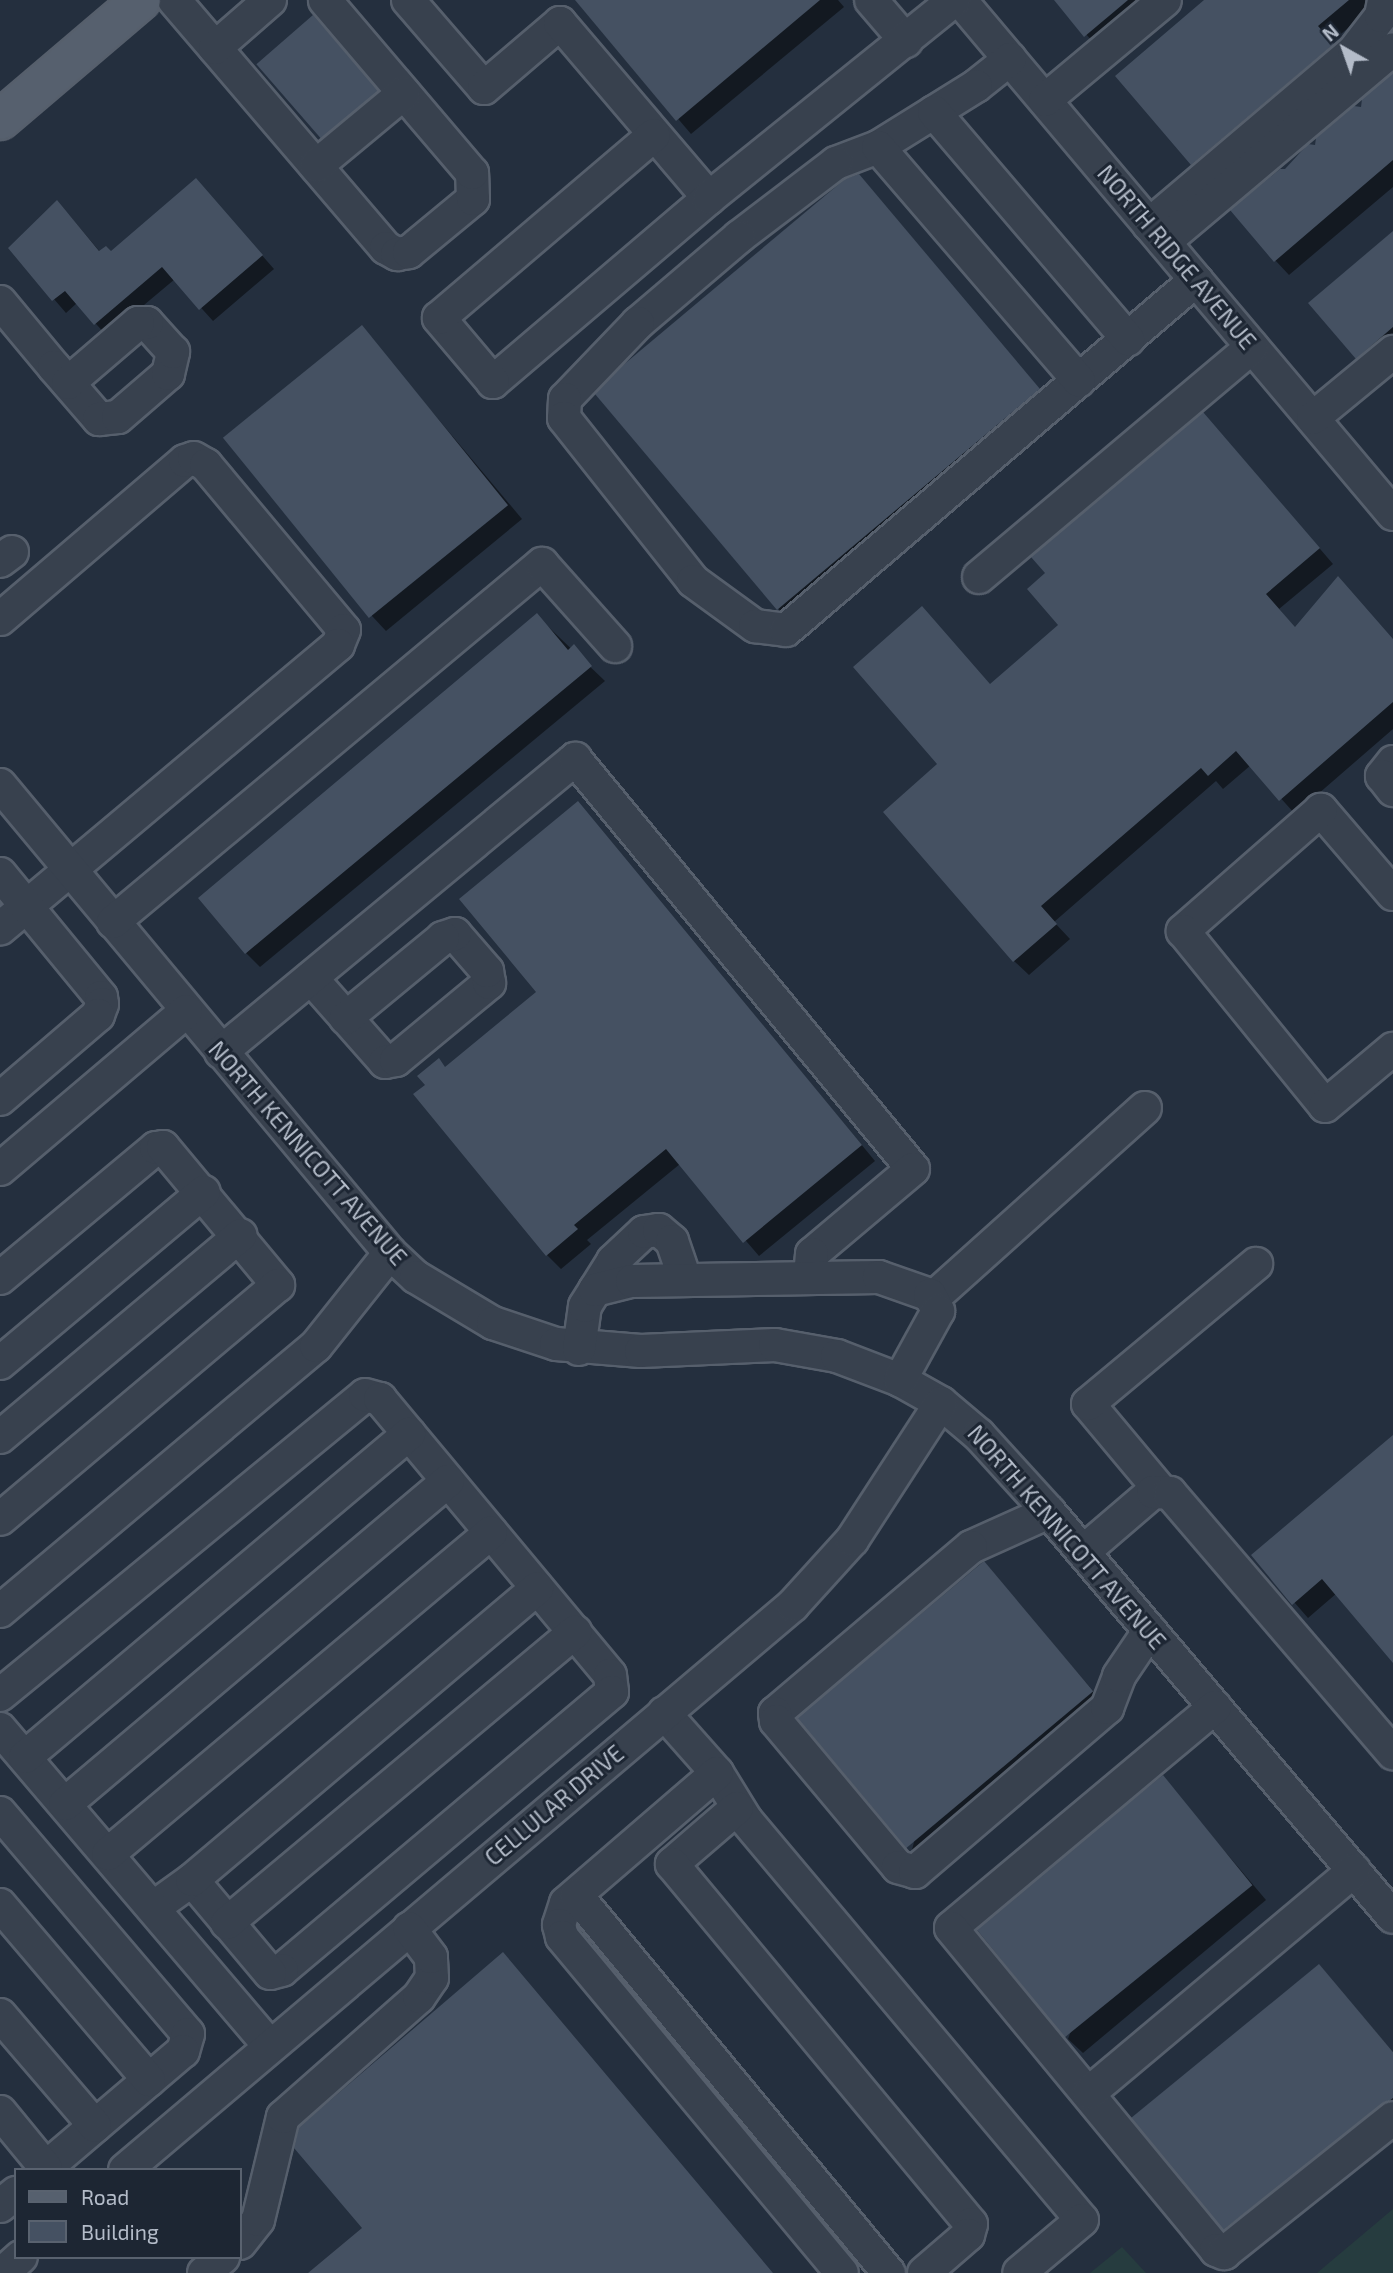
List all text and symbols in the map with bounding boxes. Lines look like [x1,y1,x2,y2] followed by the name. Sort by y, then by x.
[1309,14,1379,84] north arrow
[1318,19,1343,46] text: N
[1092,159,1262,355] street label: NORTH RIDGE AVENUE
[203,1035,413,1271] street label: NORTH KENNICOTT AVENUE
[962,1419,1172,1655] street label: NORTH KENNICOTT AVENUE
[479,1739,629,1871] street label: CELLULAR DRIVE
[14,2168,242,2259] legend
[81,2184,129,2209] text: Road
[81,2219,159,2244] text: Building

